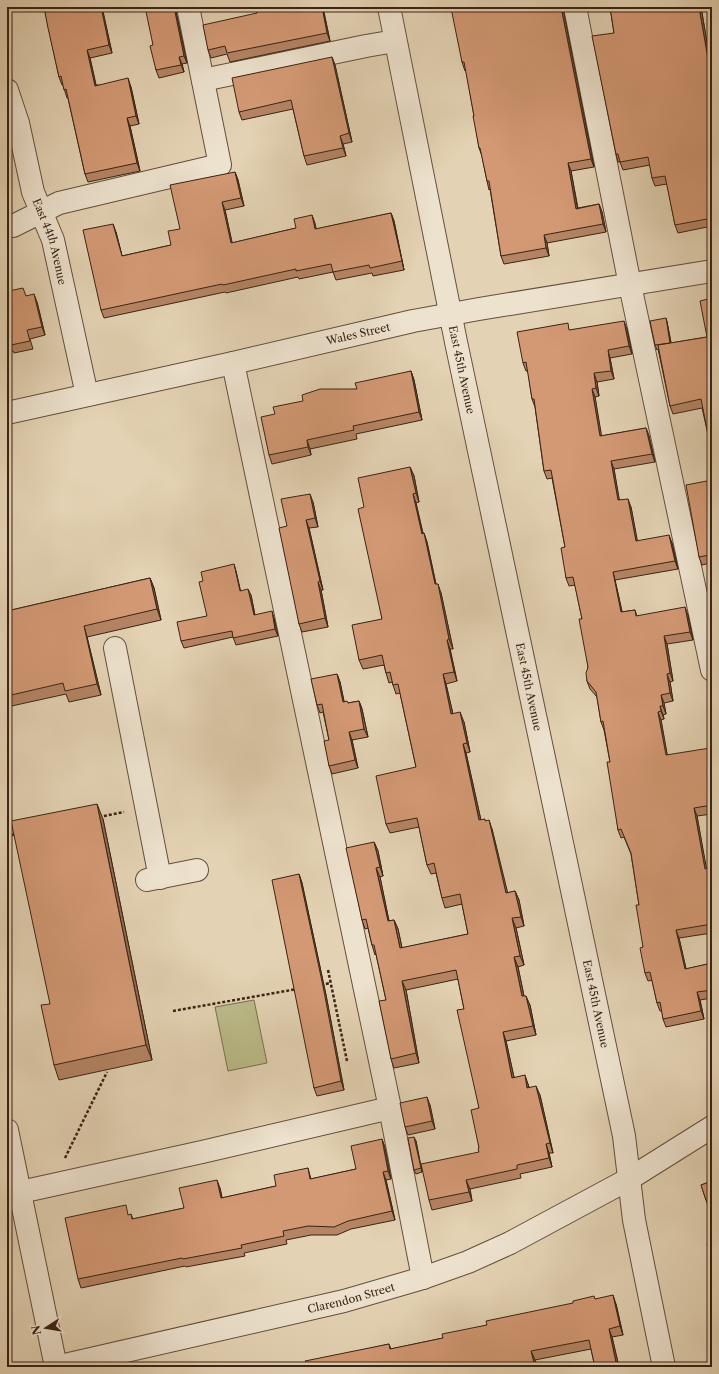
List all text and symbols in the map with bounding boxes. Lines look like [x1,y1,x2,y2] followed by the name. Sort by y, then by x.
[29,196,70,286] street label: East 44th Avenue
[324,320,392,348] street label: Wales Street
[446,324,478,415] street label: East 45th Avenue
[513,641,545,732] street label: East 45th Avenue
[580,958,612,1049] street label: East 45th Avenue
[306,1280,396,1316] street label: Clarendon Street
[26,1308,66,1348] north arrow
[28,1324,44,1336] text: N

